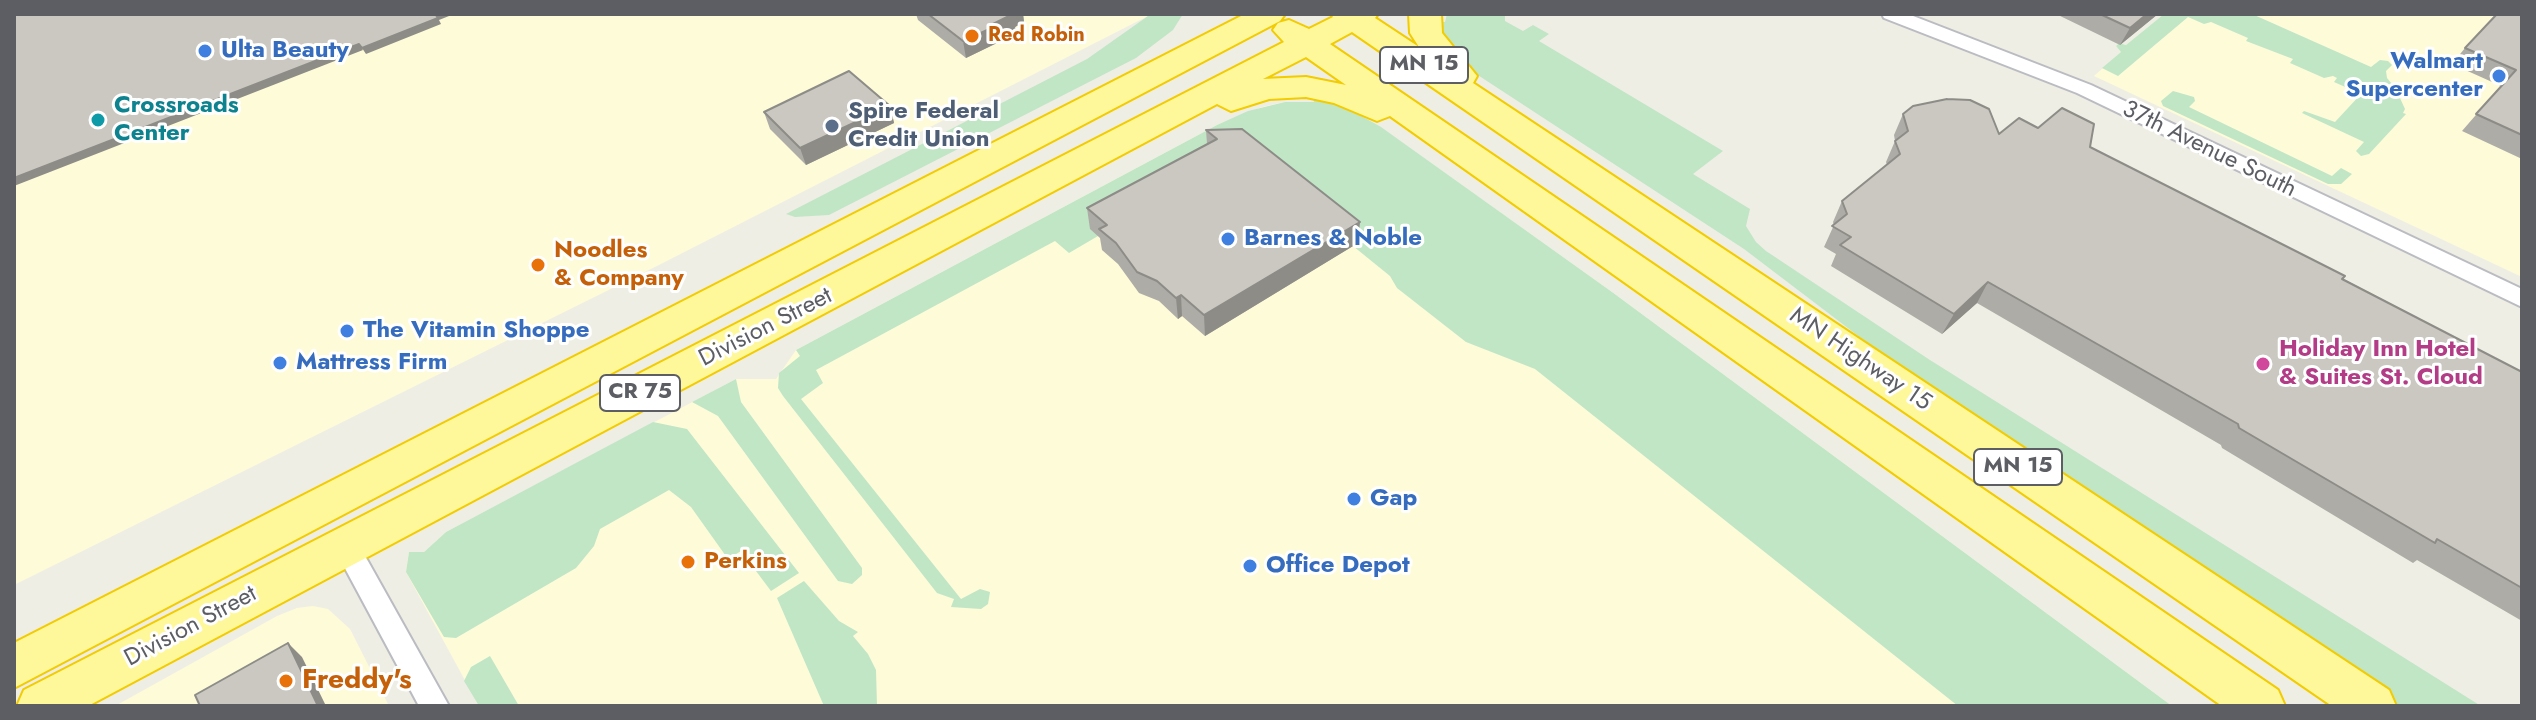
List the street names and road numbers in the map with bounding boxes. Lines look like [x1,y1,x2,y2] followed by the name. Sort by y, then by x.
[1380,47,1468,83] road number: MN 15
[2117,95,2301,205] street label: 37th Avenue South
[695,282,837,374] street label: Division Street
[1784,302,1936,418] street label: MN Highway 15
[600,375,680,411] road number: CR 75
[1974,449,2062,485] road number: MN 15
[120,580,262,674] street label: Division Street

